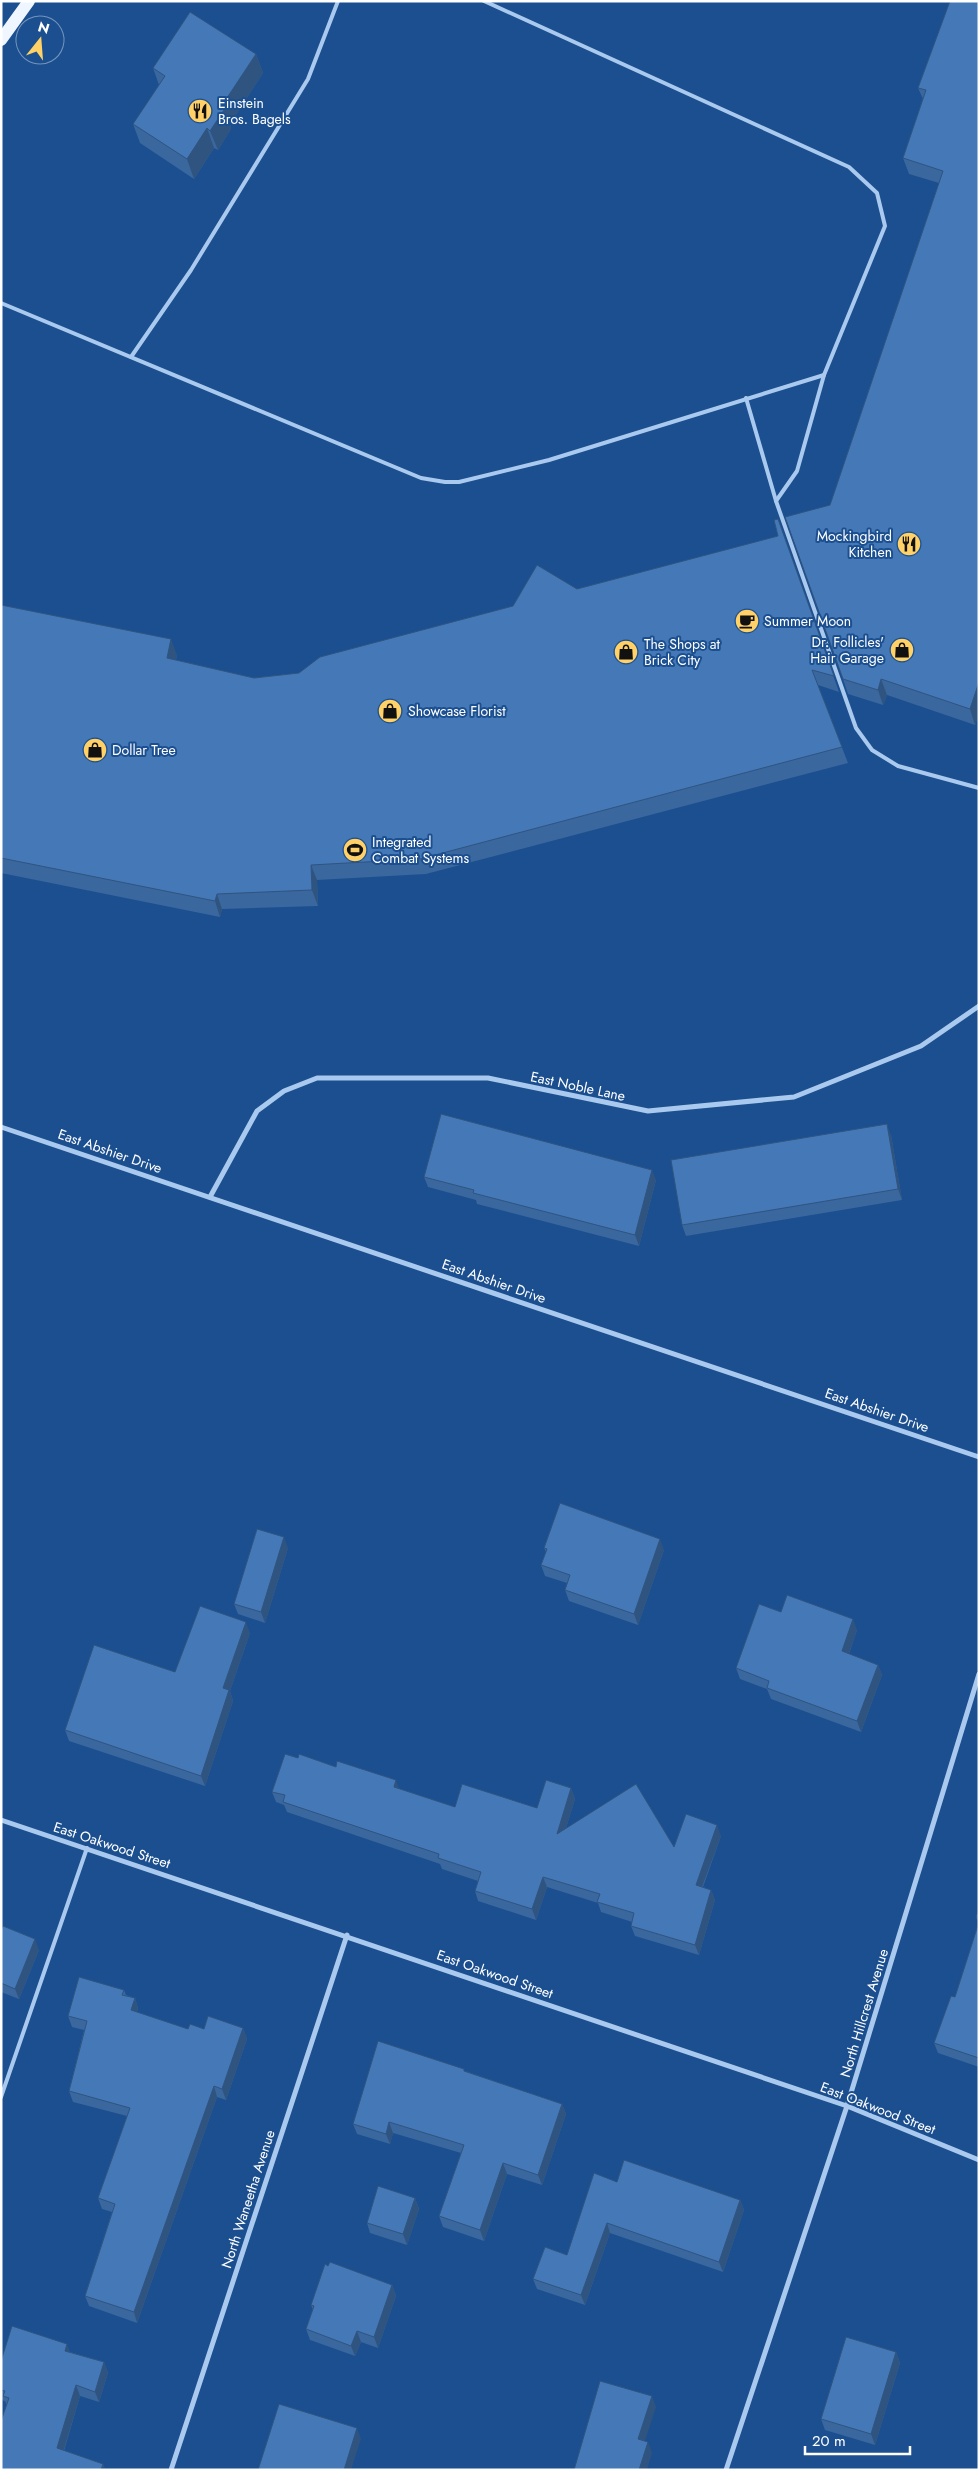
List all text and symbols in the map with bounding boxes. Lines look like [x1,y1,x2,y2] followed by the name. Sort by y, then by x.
[15,15,65,65] north arrow
[36,16,52,39] text: N
[218,93,291,129] place label: Einstein Bros. Bagels
[187,98,213,124] restaurant icon: Einstein Bros. Bagels
[817,526,892,562] place label: Mockingbird Kitchen
[896,531,922,557] restaurant icon: Mockingbird Kitchen
[734,608,760,634] cafe icon: Summer Moon
[764,611,851,631] place label: Summer Moon
[810,632,884,668] place label: Dr. Follicles' Hair Garage
[644,634,720,670] place label: The Shops at Brick City
[889,637,915,663] shop icon: Dr. Follicles' Hair Garage
[613,639,639,665] shop icon: The Shops at Brick City
[377,698,403,724] shop icon: Showcase Florist
[408,701,506,721] place label: Showcase Florist
[82,737,108,763] shop icon: Dollar Tree
[112,740,176,760] place label: Dollar Tree
[372,832,469,868] place label: Integrated Combat Systems
[342,837,368,863] sports icon: Integrated Combat Systems
[529,1066,627,1106] street label: East Noble Lane
[55,1124,165,1178] street label: East Abshier Drive
[439,1254,549,1308] street label: East Abshier Drive
[822,1383,932,1437] street label: East Abshier Drive
[51,1817,174,1874] street label: East Oakwood Street
[434,1945,557,2004] street label: East Oakwood Street
[835,1946,893,2080] street label: North Hillcrest Avenue
[817,2077,939,2139] street label: East Oakwood Street
[216,2127,280,2271] street label: North Waneetha Avenue
[805,2424,910,2456] scale bar
[812,2430,846,2452] text: 20 m

